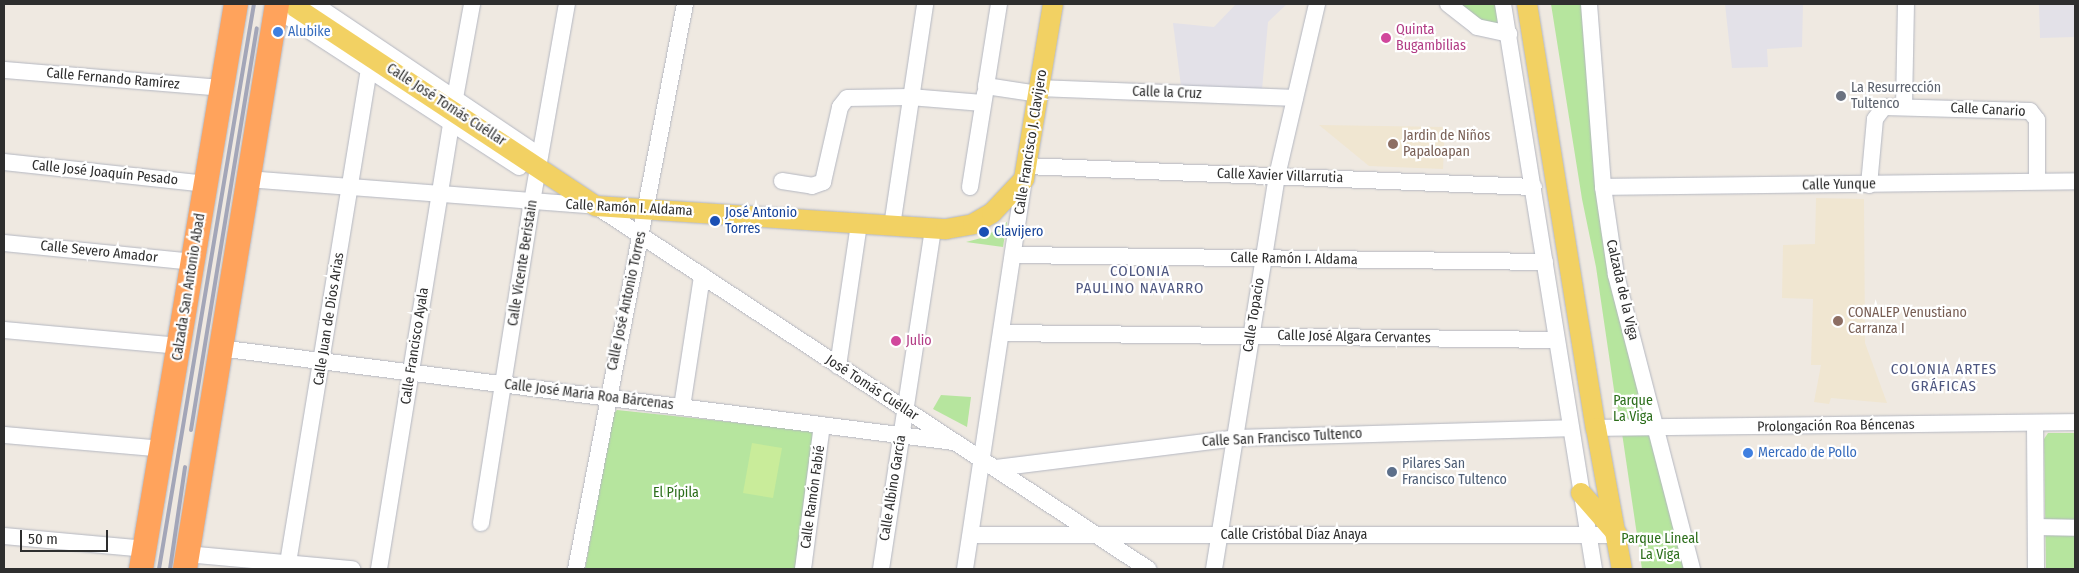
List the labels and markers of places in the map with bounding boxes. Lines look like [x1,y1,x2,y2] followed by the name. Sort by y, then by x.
[1396,22,1466,54] place label: Quinta Bugambilias
[288,24,331,40] place label: Alubike
[272,26,284,38] marker: Alubike
[1380,32,1392,44] marker: Quinta Bugambilias
[1851,80,1941,112] place label: La Resurrección Tultenco
[1835,90,1847,102] marker: La Resurrección Tultenco
[1403,128,1490,160] place label: Jardin de Niños Papaloapan
[1387,138,1399,150] marker: Jardin de Niños Papaloapan
[725,205,797,238] place label: José Antonio Torres
[709,215,721,227] marker: José Antonio Torres
[994,224,1043,240] place label: Clavijero
[978,226,990,238] marker: Clavijero
[1848,305,1967,338] place label: CONALEP Venustiano Carranza I
[1832,315,1844,327] marker: CONALEP Venustiano Carranza I
[906,333,932,349] place label: Julio
[890,335,902,347] marker: Julio
[1758,445,1857,461] place label: Mercado de Pollo
[1742,447,1754,459] marker: Mercado de Pollo
[1402,456,1507,488] place label: Pilares San Francisco Tultenco
[1386,466,1398,478] marker: Pilares San Francisco Tultenco

